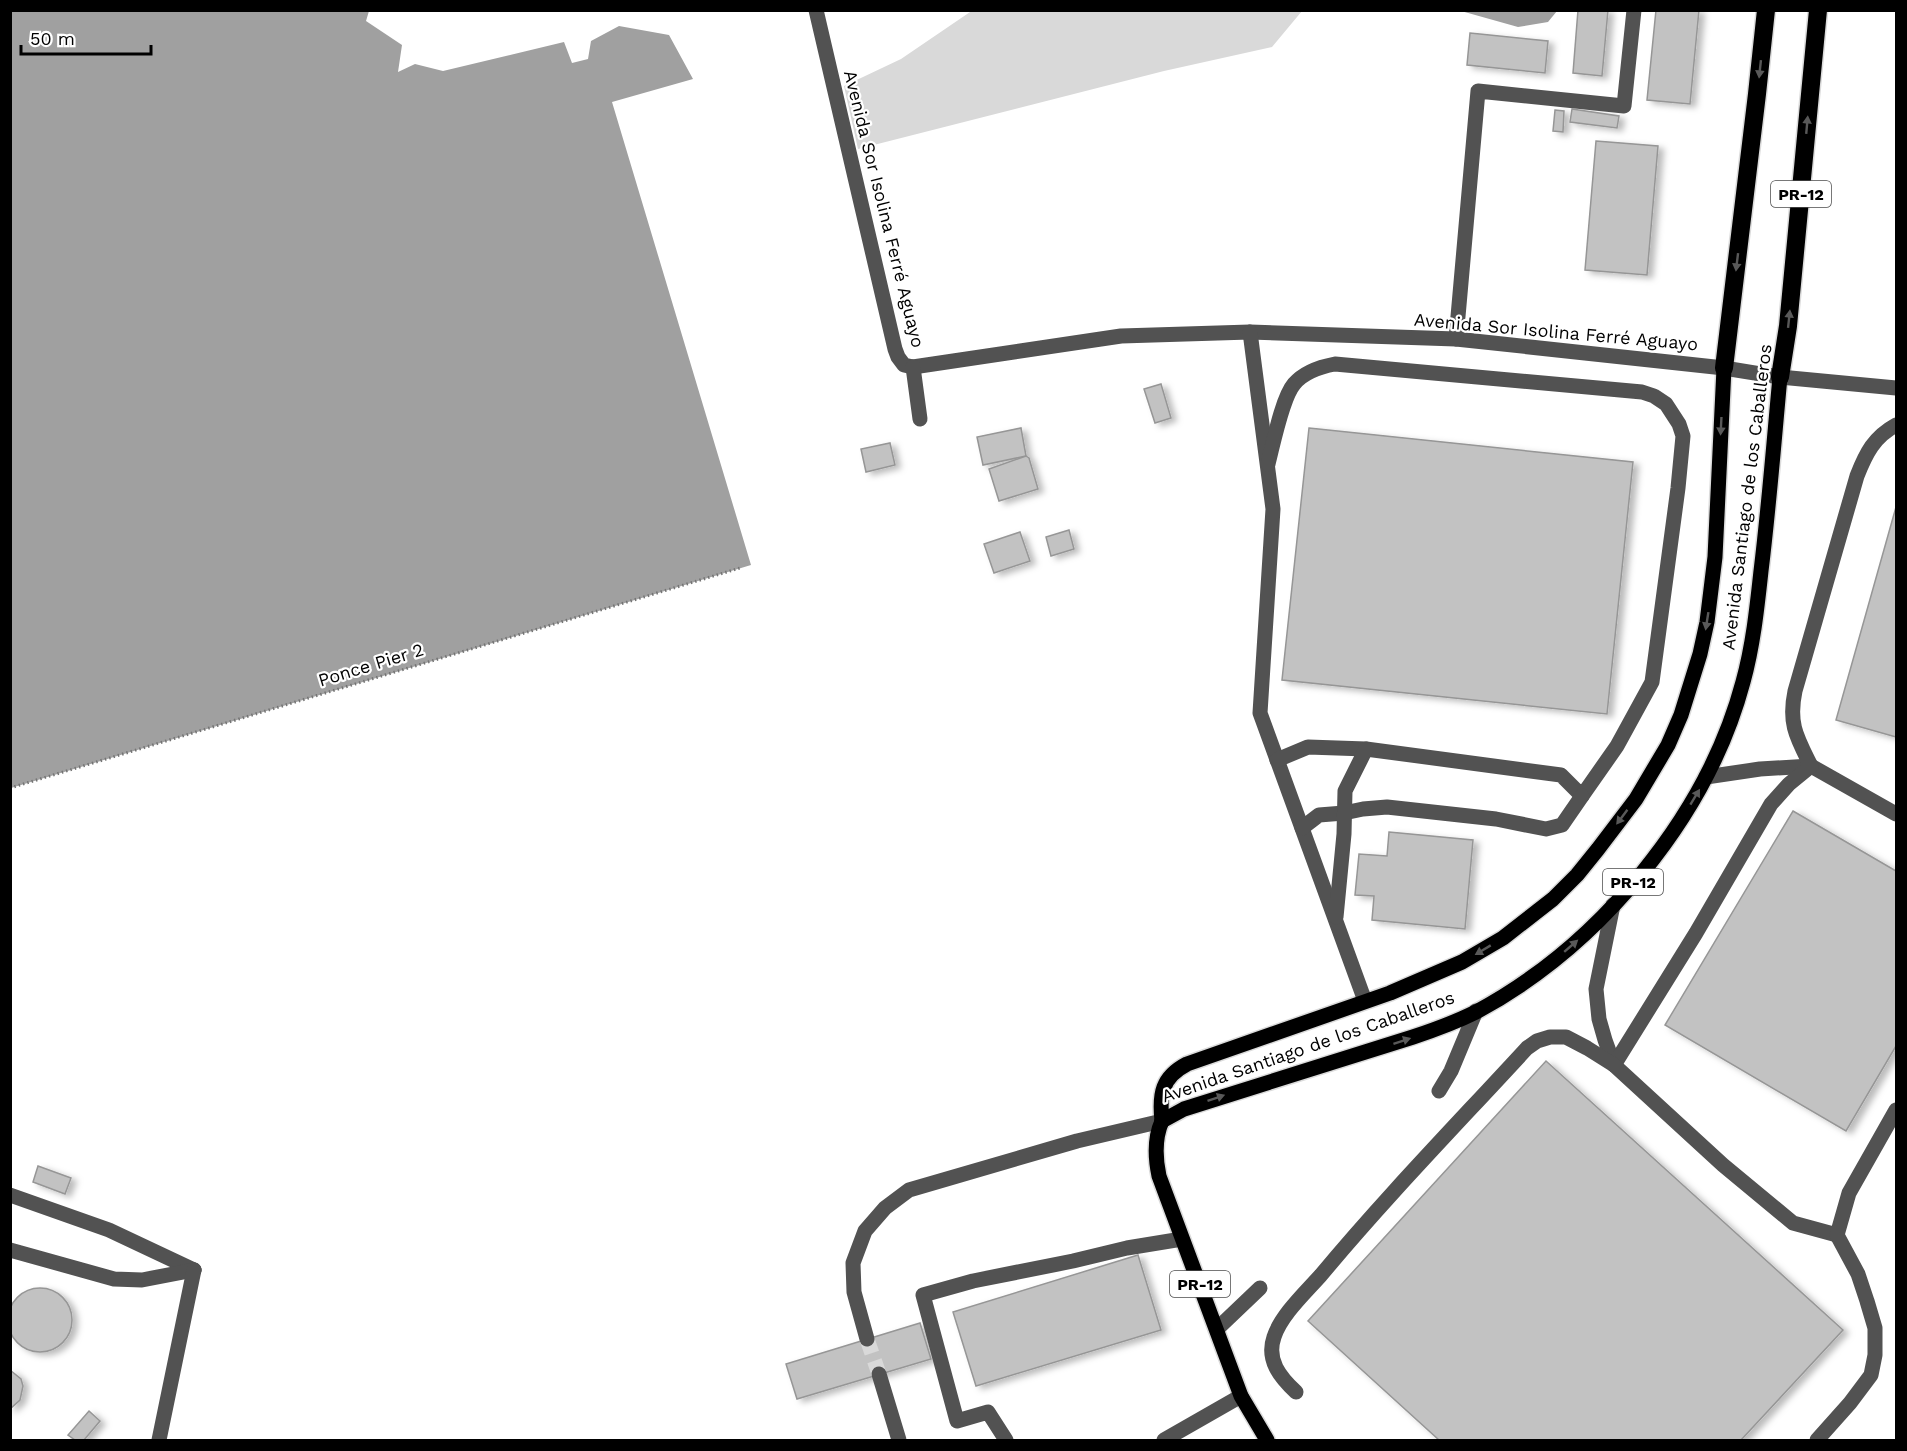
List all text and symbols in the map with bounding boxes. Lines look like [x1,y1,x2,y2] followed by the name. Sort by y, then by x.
[21,18,152,56] scale bar
[30,28,75,49] text: 50 m
[1755,59,1765,78] one-way arrow
[840,68,929,350] street label: Avenida Sor Isolina Ferré Aguayo
[1802,115,1812,134] one-way arrow
[1771,181,1831,207] road number: PR-12
[1732,253,1742,272] one-way arrow
[1413,309,1699,354] street label: Avenida Sor Isolina Ferré Aguayo
[1784,309,1794,328] one-way arrow
[1717,343,1776,651] street label: Avenida Santiago de los Caballeros
[1717,417,1726,436] one-way arrow
[1702,611,1711,630] one-way arrow
[316,639,426,691] street label: Ponce Pier 2
[1690,788,1700,805] one-way arrow
[1616,809,1629,825] one-way arrow
[1603,869,1663,895] road number: PR-12
[1563,940,1578,953] one-way arrow
[1475,945,1491,956] one-way arrow
[1159,986,1457,1107] street label: Avenida Santiago de los Caballeros
[1393,1035,1411,1045] one-way arrow
[1207,1093,1225,1103] one-way arrow
[1170,1271,1230,1297] road number: PR-12

